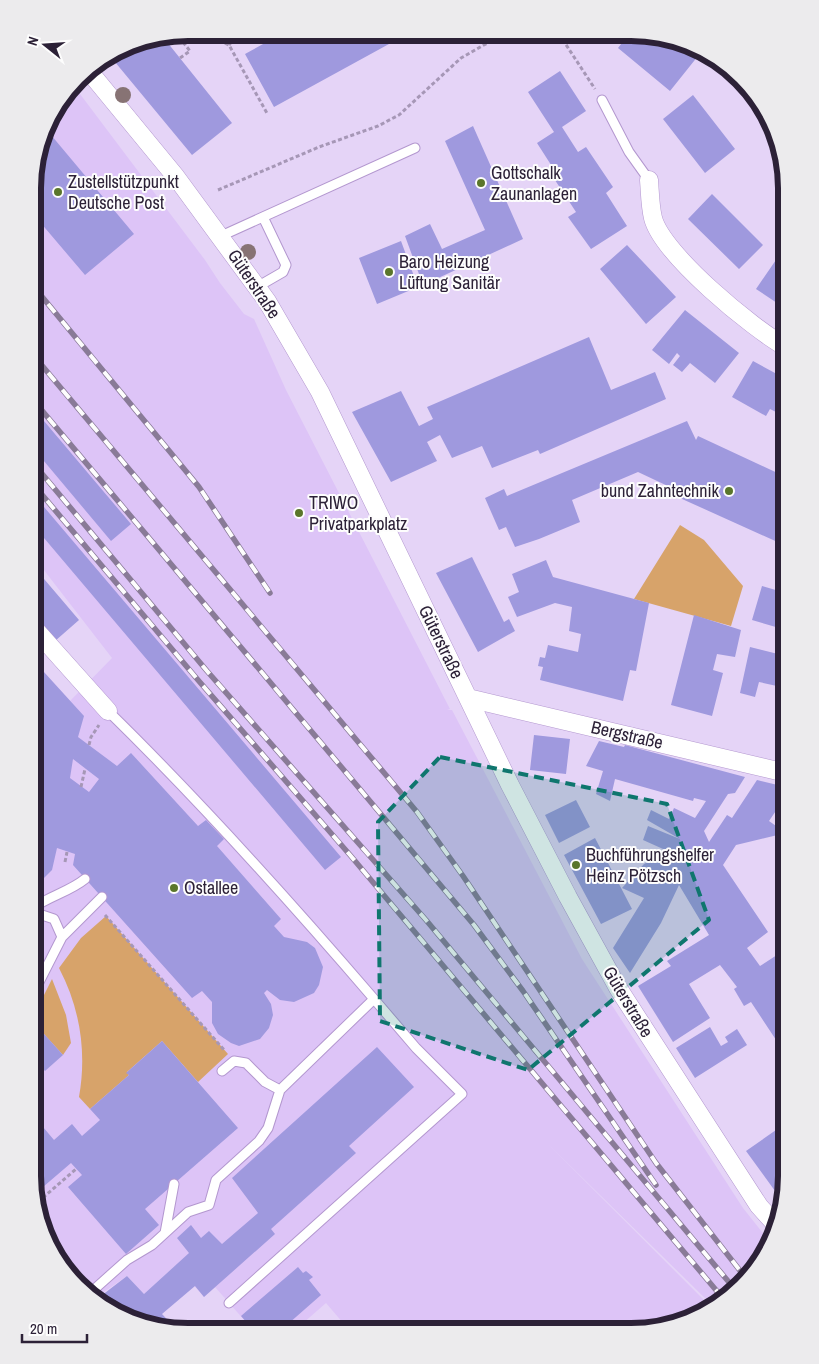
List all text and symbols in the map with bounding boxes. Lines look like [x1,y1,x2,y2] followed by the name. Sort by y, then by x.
[20,20,70,70] north arrow
[23,35,42,48] text: N
[491,160,577,206] place label: Gottschalk Zaunanlagen
[68,169,179,215] place label: Zustellstützpunkt Deutsche Post
[475,177,487,189] marker: Gottschalk Zaunanlagen
[52,186,64,198] marker: Zustellstützpunkt Deutsche Post
[222,244,287,323] street label: Güterstraße
[399,249,500,295] place label: Baro Heizung Lüftung Sanitär
[383,266,395,278] marker: Baro Heizung Lüftung Sanitär
[601,478,720,503] place label: bund Zahntechnik
[723,485,735,497] marker: bund Zahntechnik
[309,490,407,536] place label: TRIWO Privatparkplatz
[293,507,305,519] marker: TRIWO Privatparkplatz
[413,601,470,683] street label: Güterstraße
[589,714,665,755] street label: Bergstraße
[586,842,714,888] place label: Buchführungshelfer Heinz Pötzsch
[570,859,582,871] marker: Buchführungshelfer Heinz Pötzsch
[184,875,238,900] place label: Ostallee
[168,882,180,894] marker: Ostallee
[597,962,659,1042] street label: Güterstraße
[22,1312,88,1344] scale bar
[30,1318,57,1339] text: 20 m

